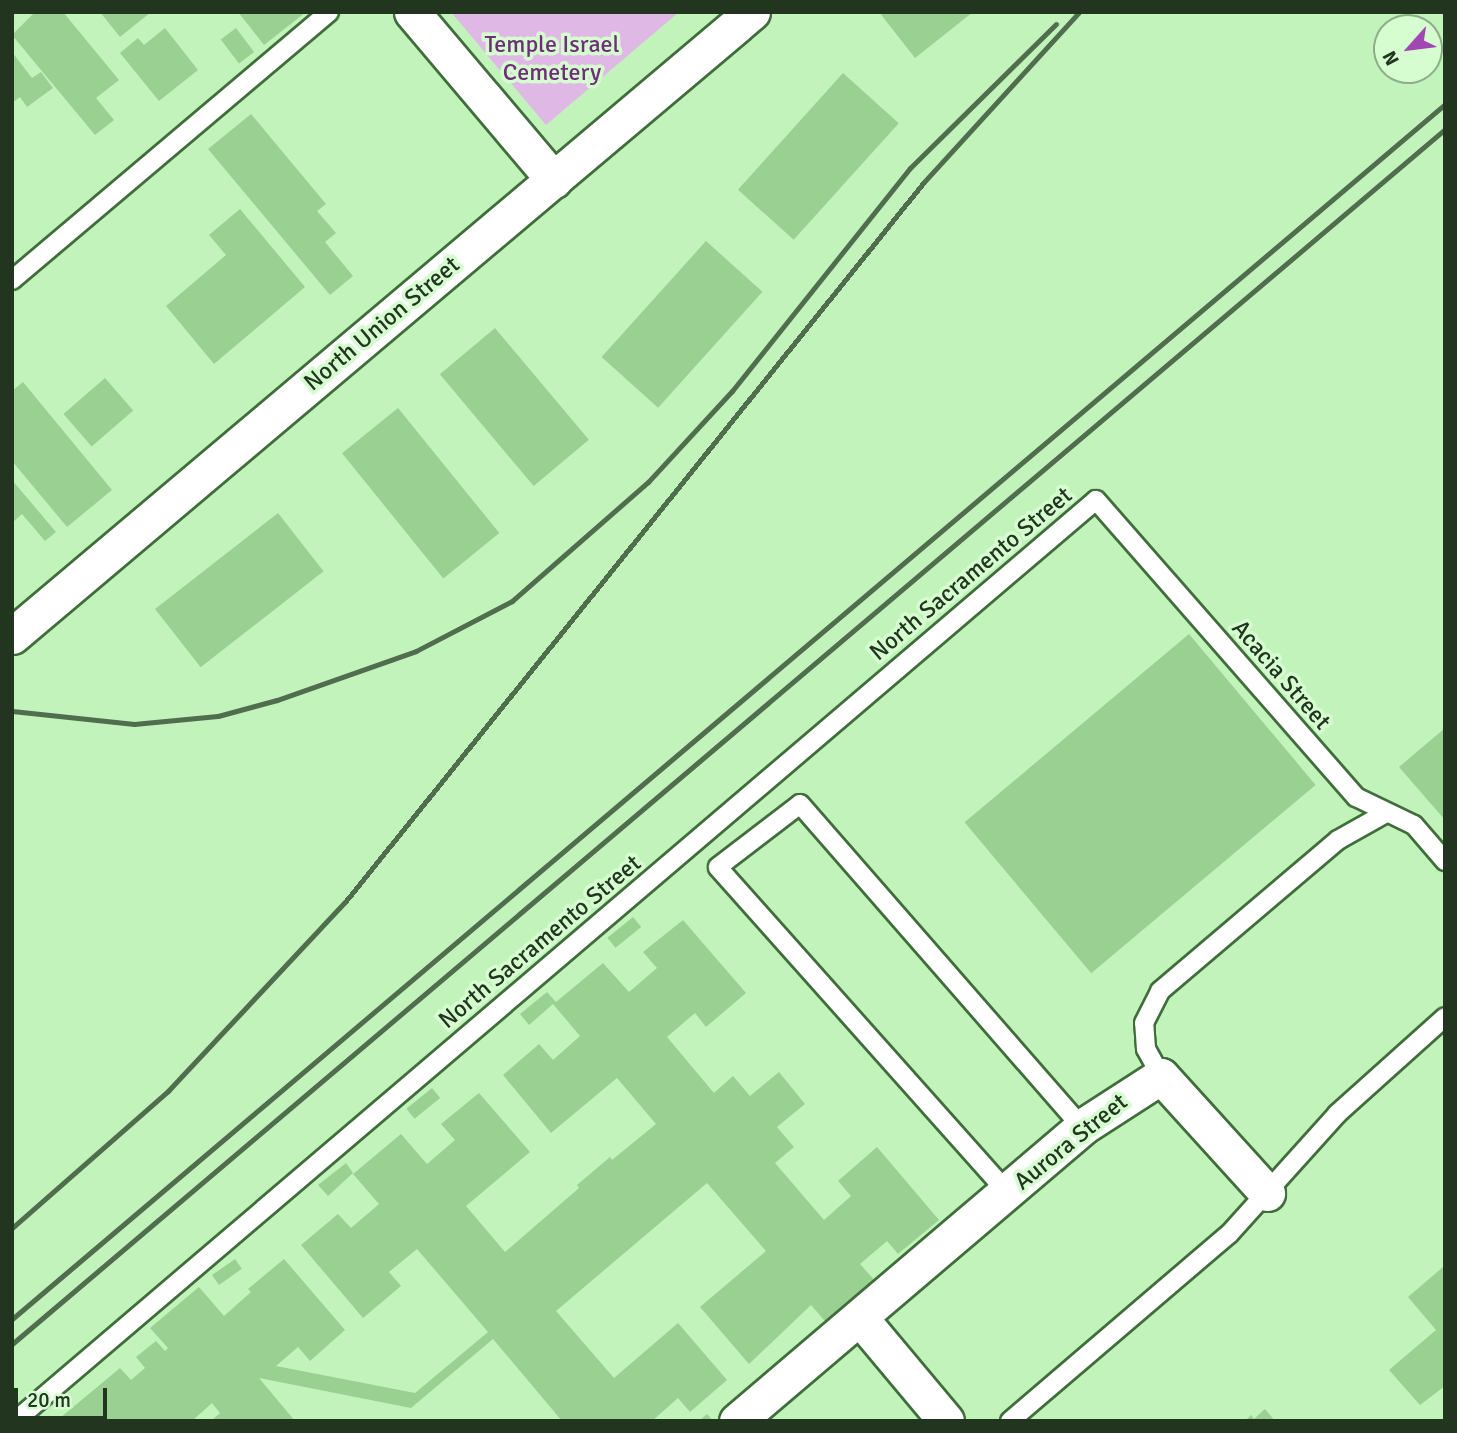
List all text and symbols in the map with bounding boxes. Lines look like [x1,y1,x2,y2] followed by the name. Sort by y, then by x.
[1373,14,1443,84] north arrow
[484,31,620,87] park label: Temple Israel Cemetery
[1378,46,1405,69] text: N
[298,251,466,397] street label: North Union Street
[864,481,1078,667] street label: North Sacramento Street
[1226,614,1336,736] street label: Acacia Street
[433,849,647,1035] street label: North Sacramento Street
[1009,1088,1133,1196] street label: Aurora Street
[18,1374,110,1418] scale bar
[27,1387,71,1413] text: 20 m

